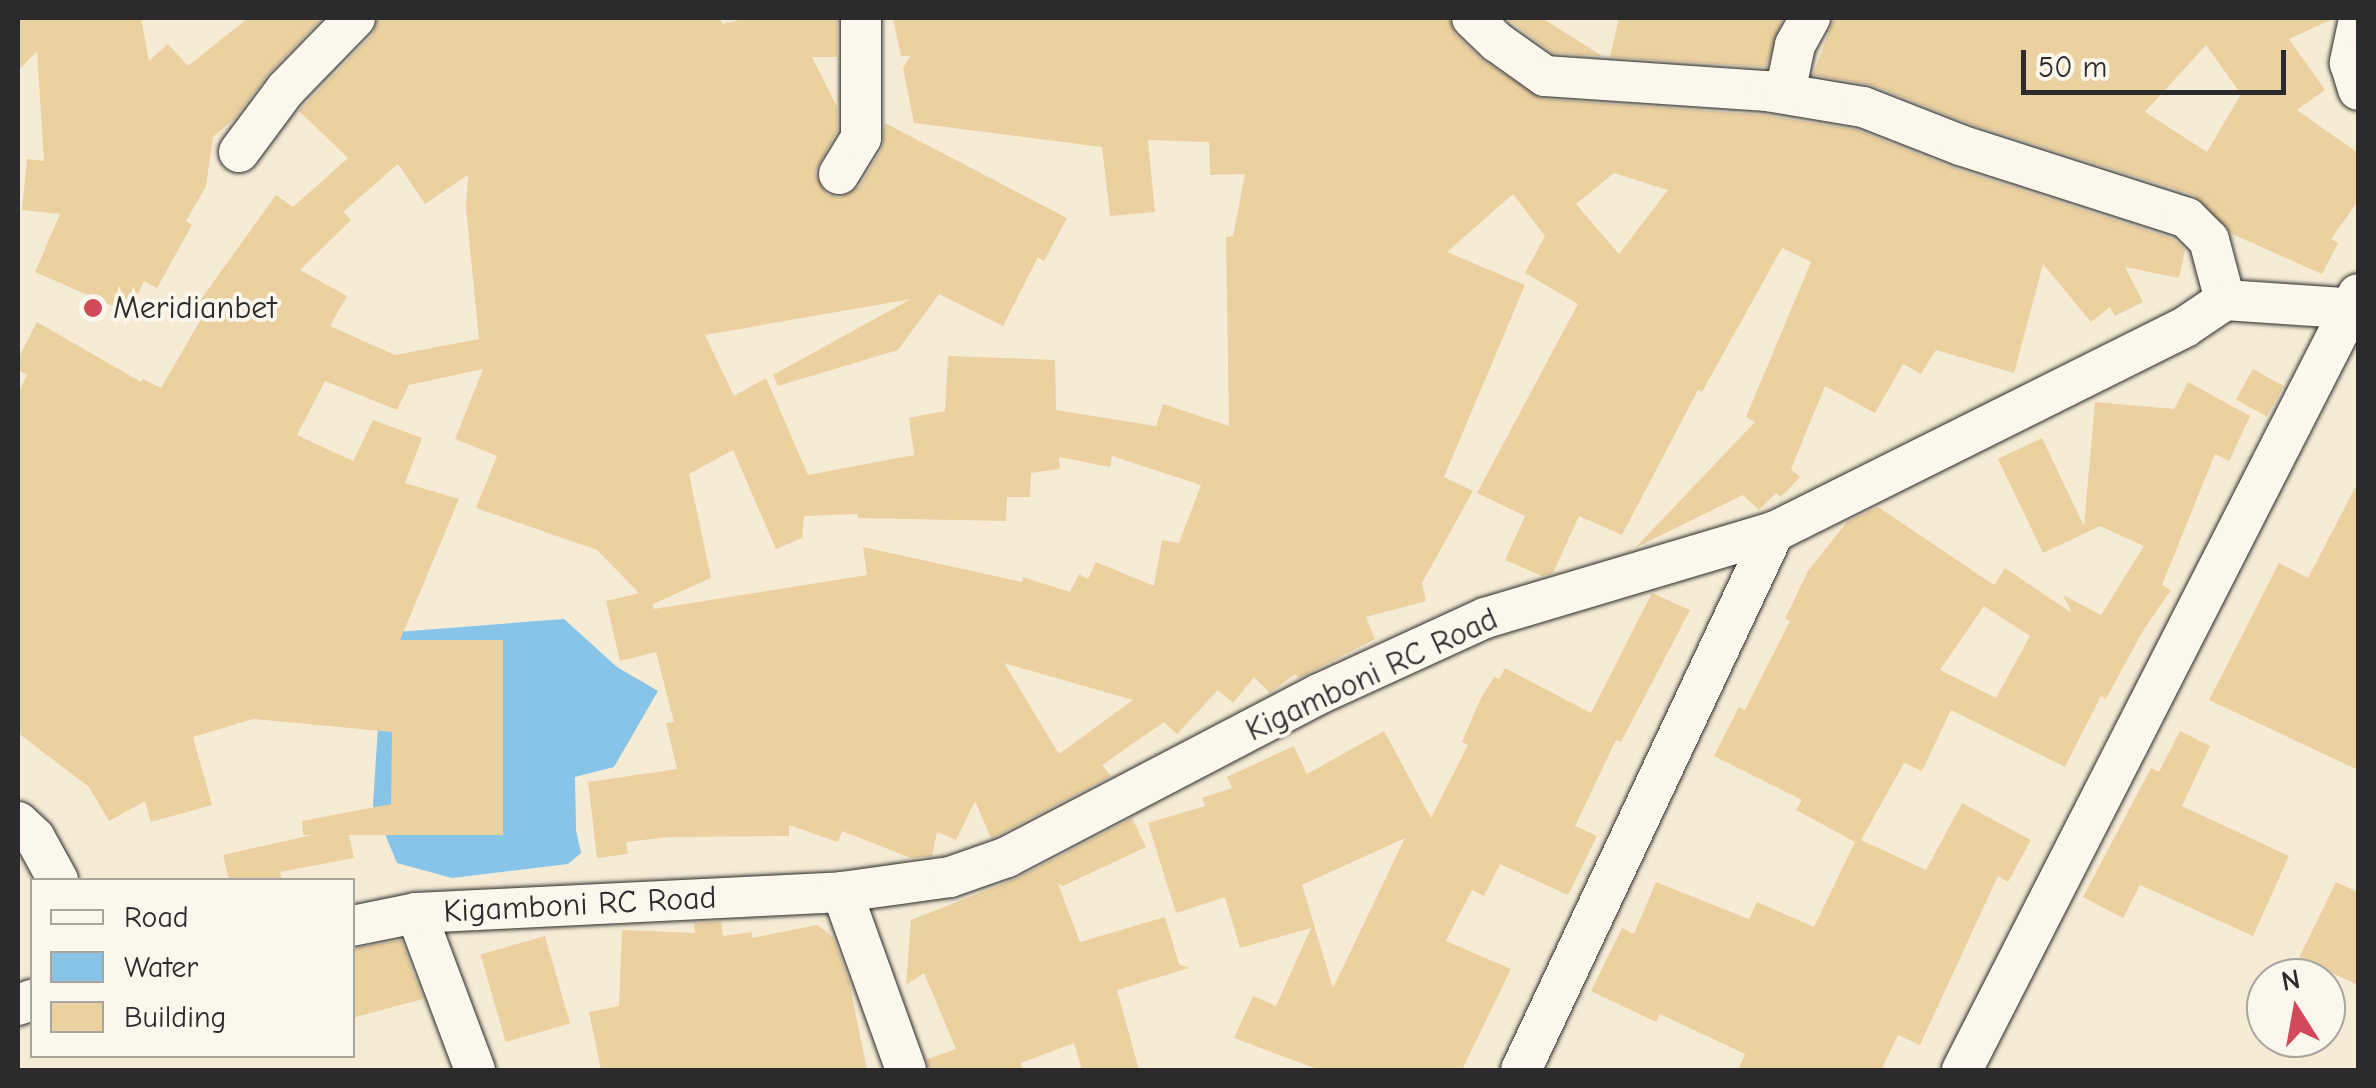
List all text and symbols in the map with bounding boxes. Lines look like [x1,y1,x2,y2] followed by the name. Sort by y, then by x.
[2026,30,2291,92] scale bar
[2038,50,2107,85] text: 50 m
[113,289,277,327] place label: Meridianbet
[82,297,104,319] marker: Meridianbet
[1240,600,1504,750] street label: Kigamboni RC Road
[30,878,355,1058] legend
[443,879,717,931] street label: Kigamboni RC Road
[124,900,189,935] text: Road
[124,950,198,985] text: Water
[2246,958,2346,1058] north arrow
[2279,963,2303,998] text: N
[124,1000,227,1035] text: Building

